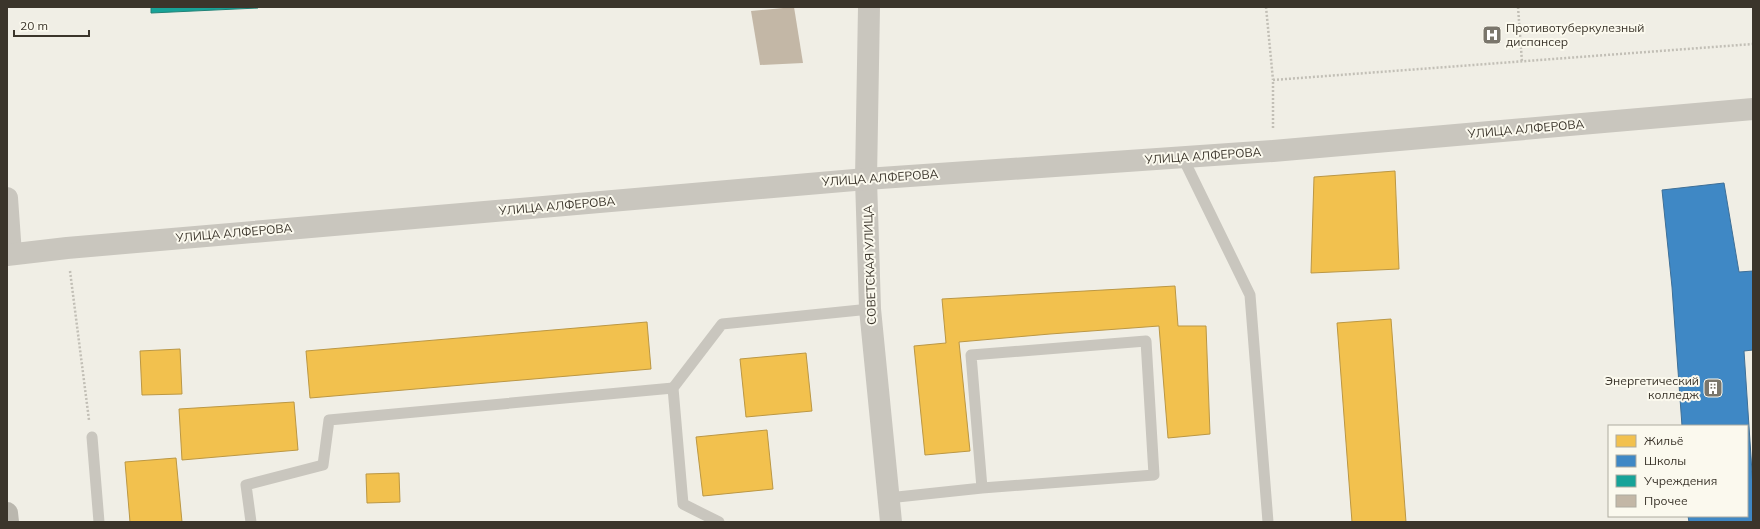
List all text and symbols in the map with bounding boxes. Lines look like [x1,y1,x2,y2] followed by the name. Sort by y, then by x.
[14,12,89,38] scale bar
[20,18,48,33] text: 20 m
[1506,20,1644,49] place label: Противотуберкулезный диспансер
[1481,24,1503,46] hospital icon: Противотуберкулезный диспансер
[1466,116,1585,141] street label: УЛИЦА АЛФЕРОВА
[1143,144,1262,167] street label: УЛИЦА АЛФЕРОВА
[820,166,939,189] street label: УЛИЦА АЛФЕРОВА
[497,193,616,218] street label: УЛИЦА АЛФЕРОВА
[860,205,879,325] street label: СОВЕТСКАЯ УЛИЦА
[174,220,293,245] street label: УЛИЦА АЛФЕРОВА
[1605,373,1699,402] place label: Энергетический колледж
[1702,377,1724,399] building icon: Энергетический колледж
[1608,425,1748,517] legend
[1644,433,1684,448] text: Жильё
[1644,453,1686,468] text: Школы
[1643,473,1717,488] text: Учреждения
[1644,493,1688,508] text: Прочее

